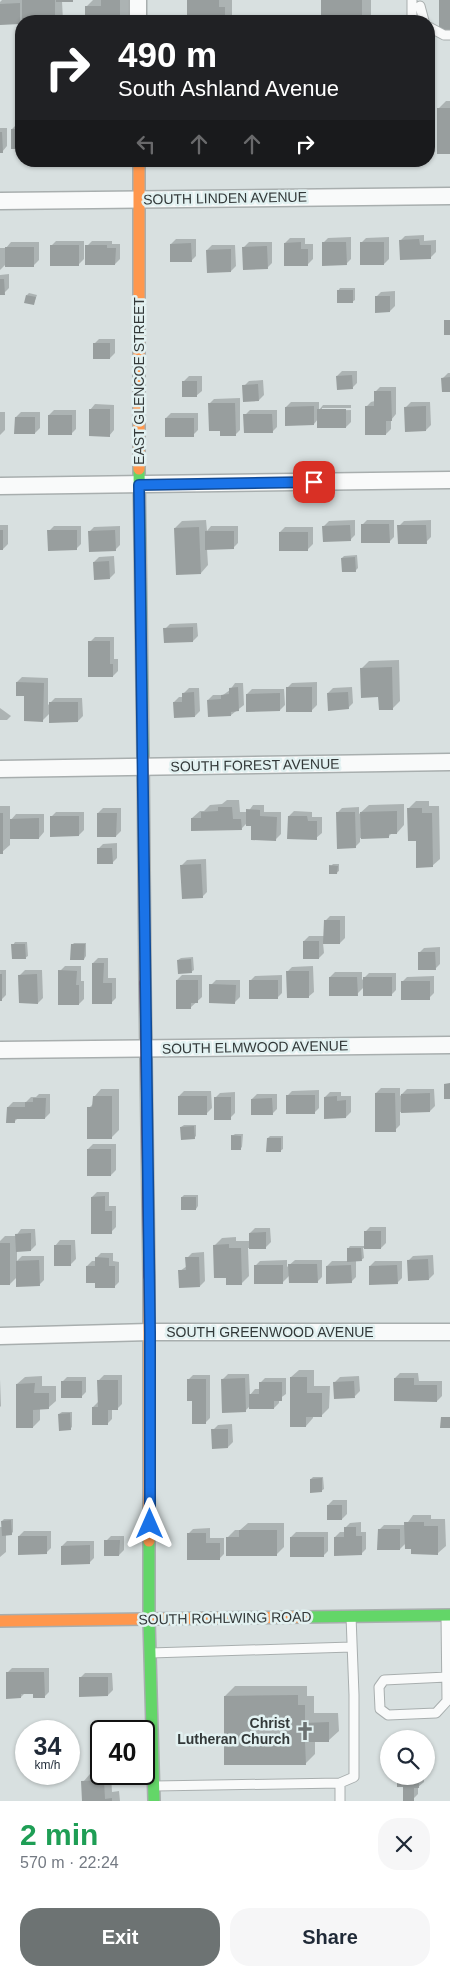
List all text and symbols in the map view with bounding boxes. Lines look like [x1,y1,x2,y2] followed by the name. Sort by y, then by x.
[35,35,100,100] icon: right
[118,35,217,74] text: 490 m
[118,76,339,101] text: South Ashland Avenue
[132,130,160,158] icon: left
[185,130,213,158] icon: ahead
[238,130,266,158] icon: ahead
[291,130,319,158] icon: right
[143,189,307,207] street label: SOUTH LINDEN AVENUE
[131,297,147,465] street label: EAST GLENCOE STREET
[293,461,335,503] pin
[300,468,328,496] icon: arrive
[170,756,340,774] street label: SOUTH FOREST AVENUE
[162,1037,348,1057] street label: SOUTH ELMWOOD AVENUE
[166,1324,374,1340] street label: SOUTH GREENWOOD AVENUE
[123,1497,175,1549] position arrow
[138,1608,312,1628] street label: SOUTH ROHLWING ROAD
[177,1715,290,1747] place label: Christ Lutheran Church
[90,1720,155,1785] speed limit sign: 40
[294,1720,316,1742] church icon: Christ Lutheran Church
[380,1730,435,1785] map controls
[380,1730,435,1785] button: search
[34,1732,61,1760] text: 34
[34,1758,61,1772] text: km/h
[20,1818,98,1851] text: 2 min
[378,1818,430,1870] button: close
[20,1854,119,1871] text: 570 m · 22:24
[20,1908,220,1966] button: Exit
[230,1908,430,1966] button: Share

